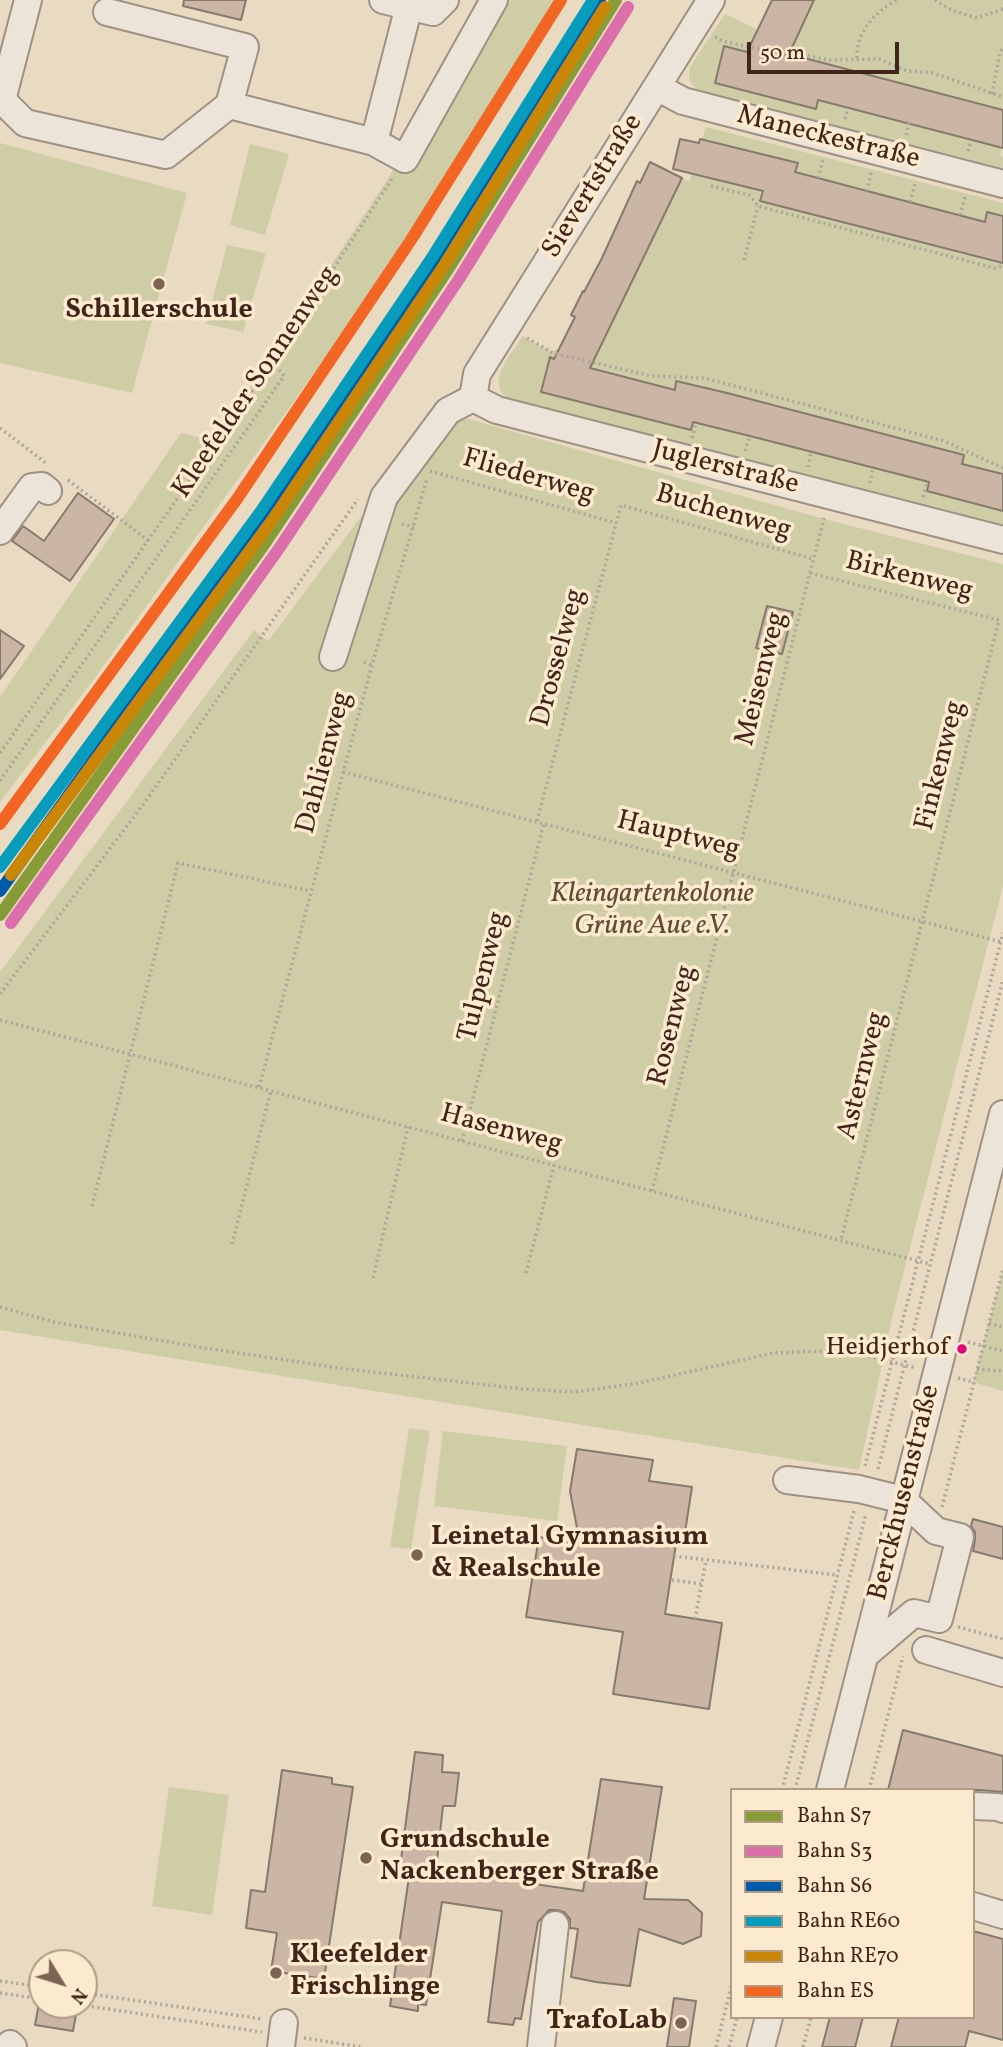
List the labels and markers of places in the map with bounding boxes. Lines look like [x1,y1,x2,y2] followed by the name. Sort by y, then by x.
[151,276,167,292] marker: Schillerschule
[65,295,253,329] place label: Schillerschule
[826,1333,949,1365] place label: Heidjerhof
[955,1342,969,1356] marker: Heidjerhof
[431,1522,709,1588] place label: Leinetal Gymnasium & Realschule
[409,1547,425,1563] marker: Leinetal Gymnasium & Realschule
[380,1825,659,1891] place label: Grundschule Nackenberger Straße
[358,1850,374,1866] marker: Grundschule Nackenberger Straße
[290,1940,440,2006] place label: Kleefelder Frischlinge
[268,1965,284,1981] marker: Kleefelder Frischlinge
[546,2006,667,2040] place label: TrafoLab
[673,2015,689,2031] marker: TrafoLab

